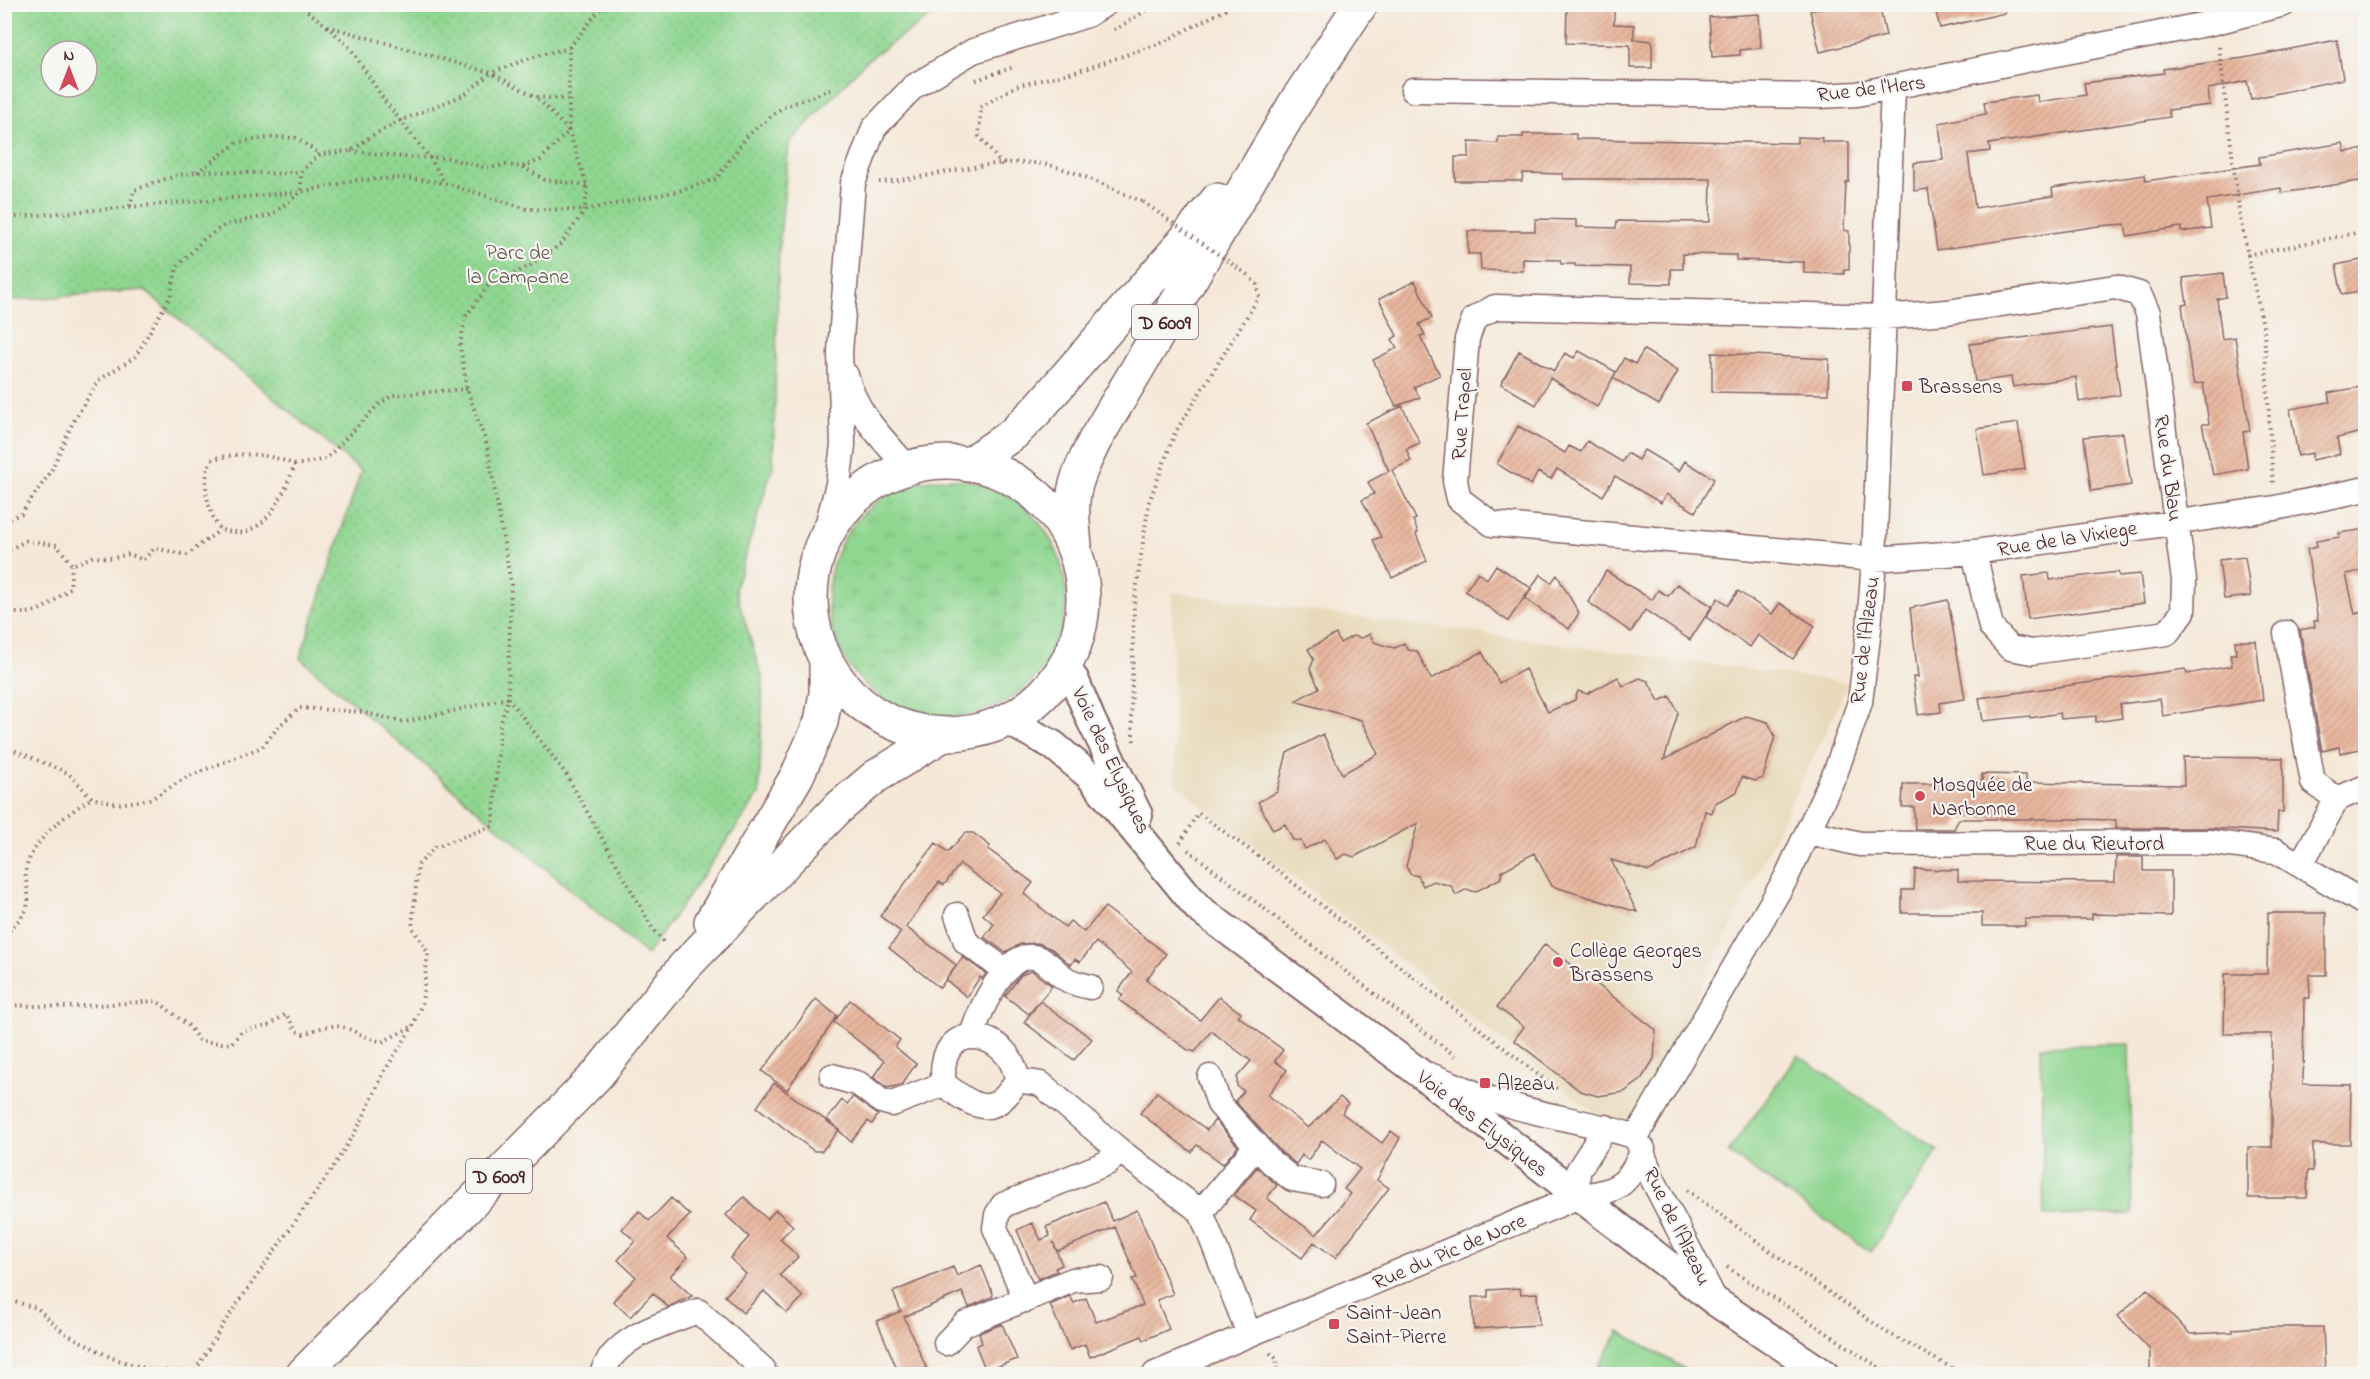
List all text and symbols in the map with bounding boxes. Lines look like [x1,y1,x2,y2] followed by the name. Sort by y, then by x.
[39,39,99,99] north arrow
[64,44,75,68] text: N
[1815,68,1927,112] street label: Rue de l'Hers
[467,239,569,293] park label: Parc de la Campane
[1132,305,1198,339] road number: D 6009
[1445,367,1481,461] street label: Rue Trapel
[1918,373,2003,403] place label: Brassens
[1900,379,1914,393] marker: Brassens
[2145,413,2189,523] street label: Rue du Blau
[1995,514,2140,568] street label: Rue de la Vixiege
[1843,575,1889,706] street label: Rue de l'Alzeau
[1061,681,1157,840] street label: Voie des Elysiques
[1932,771,2033,825] place label: Mosquée de Narbonne
[1913,789,1927,803] marker: Mosquée de Narbonne
[2024,830,2164,860] street label: Rue du Rieutord
[1569,937,1702,991] place label: Collège Georges Brassens
[1551,955,1565,969] marker: Collège Georges Brassens
[1408,1063,1554,1187] street label: Voie des Elysiques
[1497,1070,1555,1100] place label: Alzeau
[1478,1076,1492,1090] marker: Alzeau
[466,1159,532,1193] road number: D 6009
[1635,1163,1718,1291] street label: Rue de l'Alzeau
[1368,1207,1532,1299] street label: Rue du Pic de Nore
[1346,1299,1447,1353] place label: Saint-Jean Saint-Pierre
[1327,1317,1341,1331] marker: Saint-Jean Saint-Pierre

